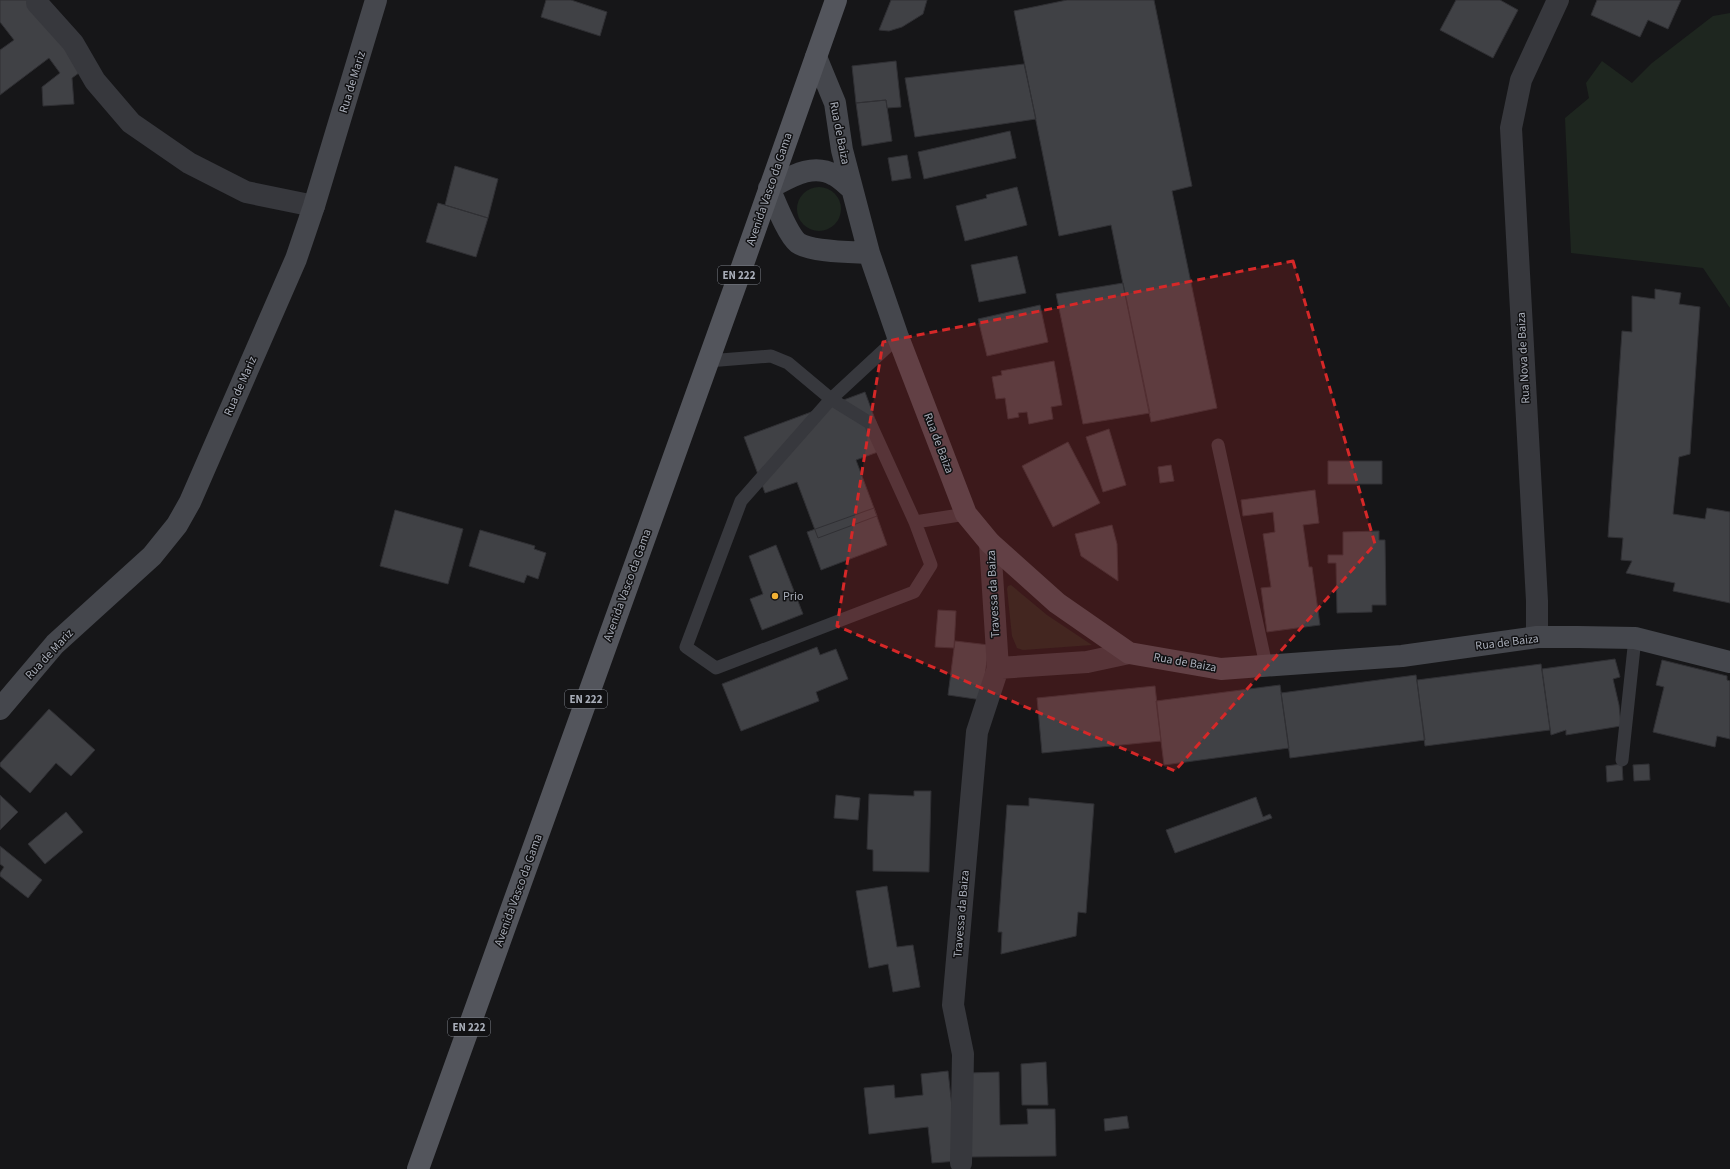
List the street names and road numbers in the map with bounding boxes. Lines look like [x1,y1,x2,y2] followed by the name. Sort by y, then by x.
[335,49,370,115] street label: Rua de Mariz
[825,100,854,166] street label: Rua de Baiza
[742,130,797,248] street label: Avenida Vasco da Gama
[718,266,760,284] road number: EN 222
[1513,312,1534,404] street label: Rua Nova de Baiza
[220,354,261,419] street label: Rua de Mariz
[919,410,958,476] street label: Rua de Baiza
[599,527,656,644] street label: Avenida Vasco da Gama
[983,550,1004,638] street label: Travessa da Baiza
[21,625,77,683] street label: Rua de Mariz
[1474,630,1540,655] street label: Rua de Baiza
[1152,649,1218,676] street label: Rua de Baiza
[565,690,607,708] road number: EN 222
[490,832,547,949] street label: Avenida Vasco da Gama
[949,870,974,959] street label: Travessa da Baiza
[448,1018,490,1036] road number: EN 222

